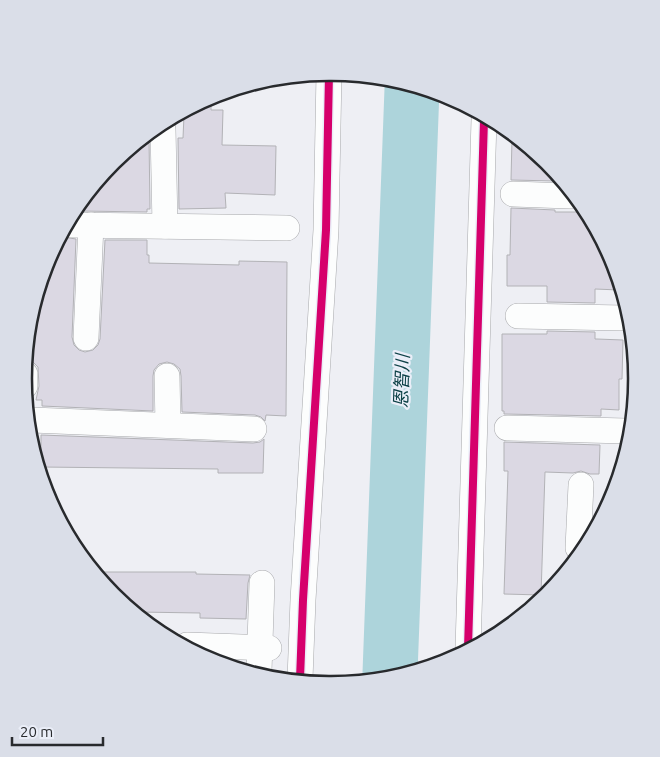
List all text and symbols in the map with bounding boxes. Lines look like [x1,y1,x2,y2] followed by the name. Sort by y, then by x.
[390,352,412,408] water label: 恩智川
[12,714,104,746] scale bar
[20,723,53,740] text: 20 m

